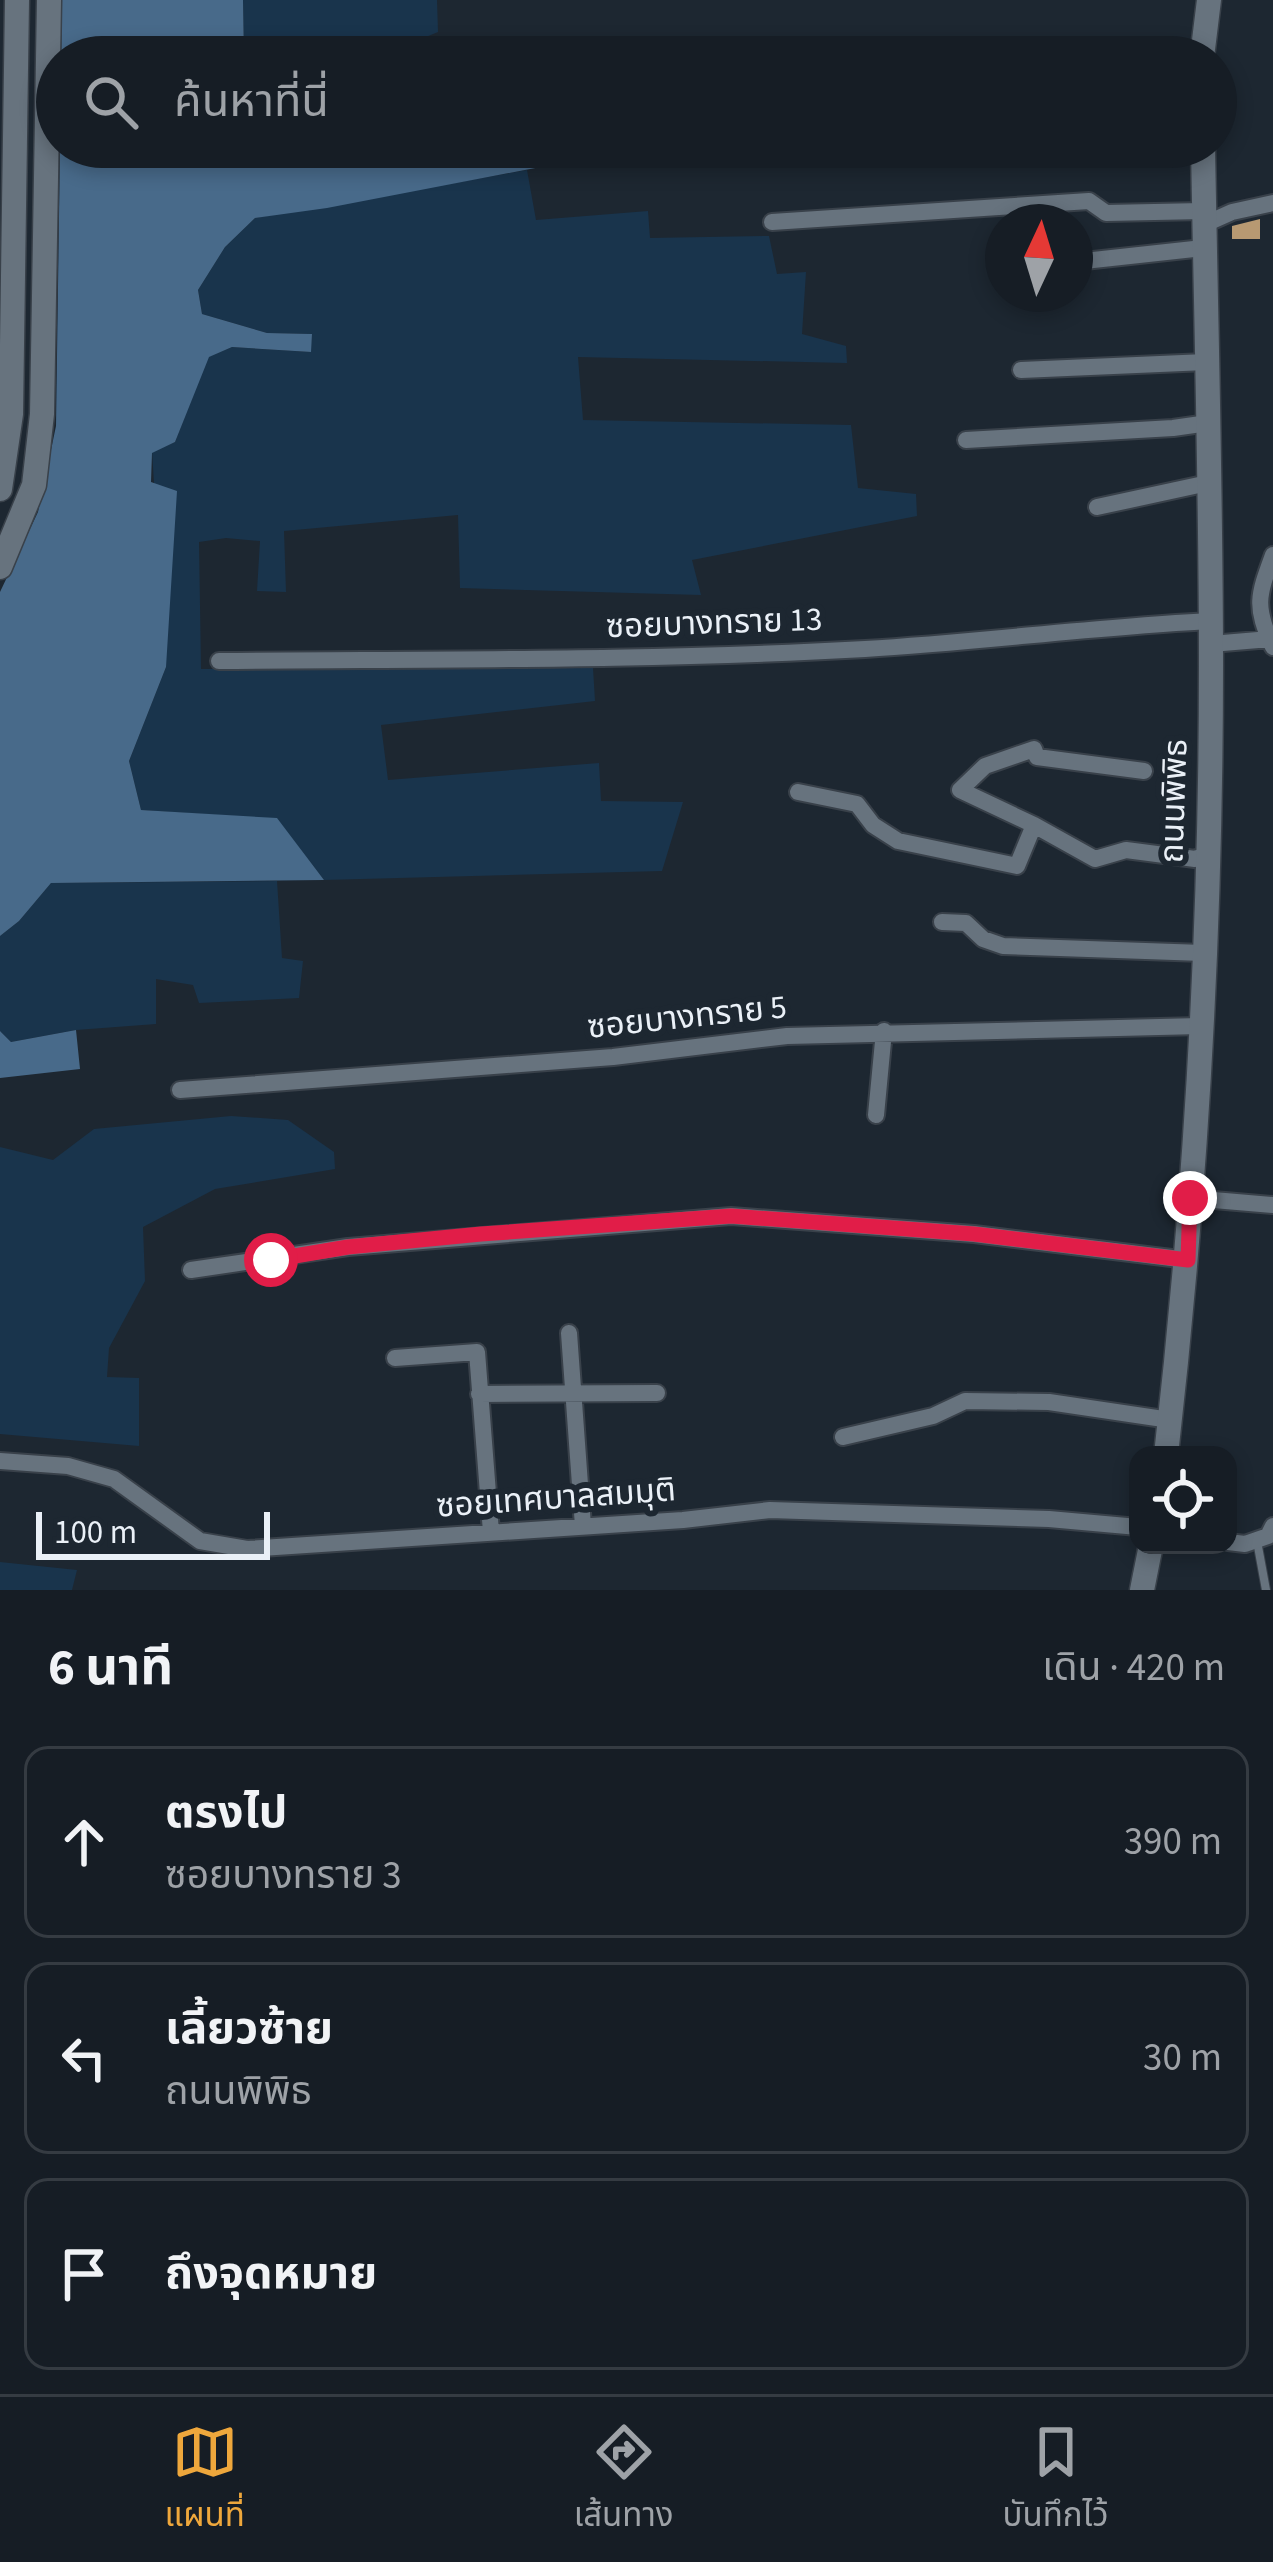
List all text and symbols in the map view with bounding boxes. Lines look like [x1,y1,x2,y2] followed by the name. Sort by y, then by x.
[36,36,1237,168] search box
[78,69,144,135] icon: search
[174,70,329,134] text: ค้นหาที่นี่
[985,204,1093,312] north arrow
[605,596,823,650] street label: ซอยบางทราย 13
[1148,738,1200,864] street label: ถนนพิพิธ
[585,983,789,1051] street label: ซอยบางทราย 5
[1163,1171,1217,1225] route end
[244,1233,298,1287] route start
[1129,1446,1237,1554] map controls
[1129,1446,1237,1554] button: locate
[435,1466,677,1530] street label: ซอยเทศบาลสมมุติ
[36,1506,270,1559] scale bar
[54,1509,137,1556] text: 100 m
[48,1632,173,1704] text: 6 นาที
[1042,1640,1225,1696] text: เดิน · 420 m
[165,1781,287,1845] text: ตรงไป
[51,1809,117,1875] icon: ahead
[1124,1814,1222,1870] text: 390 m
[165,1848,402,1904] text: ซอยบางทราย 3
[165,1997,333,2061] text: เลี้ยวซ้าย
[51,2025,117,2091] icon: left
[1143,2030,1222,2086] text: 30 m
[165,2064,312,2120] text: ถนนพิพิธ
[51,2241,117,2307] icon: arrive
[165,2242,377,2306] text: ถึงจุดหมาย
[164,2419,245,2541] tab: แผนที่
[574,2419,674,2541] tab: เส้นทาง
[1003,2419,1109,2541] tab: บันทึกไว้

